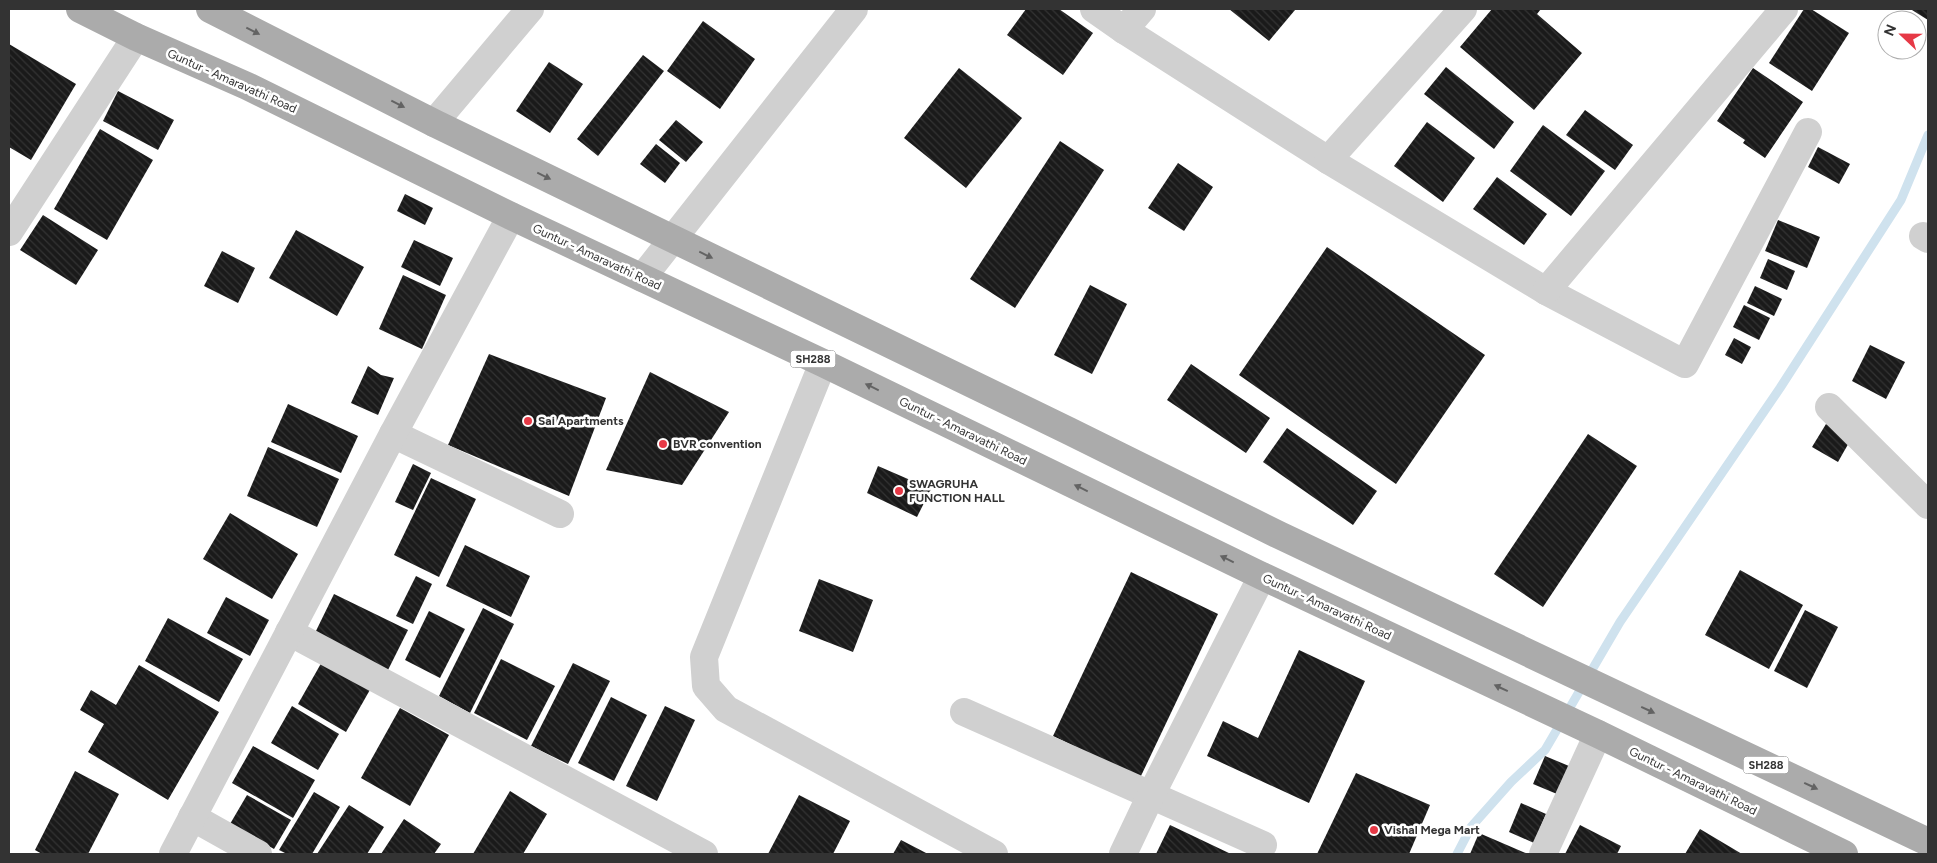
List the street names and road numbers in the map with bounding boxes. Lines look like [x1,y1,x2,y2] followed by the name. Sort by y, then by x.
[165,46,299,116] street label: Guntur - Amaravathi Road
[531,221,663,293] street label: Guntur - Amaravathi Road
[790,350,836,368] road number: SH288
[897,394,1029,468] street label: Guntur - Amaravathi Road
[1261,571,1393,643] street label: Guntur - Amaravathi Road
[1627,744,1759,818] street label: Guntur - Amaravathi Road
[1744,756,1788,774] road number: SH288

